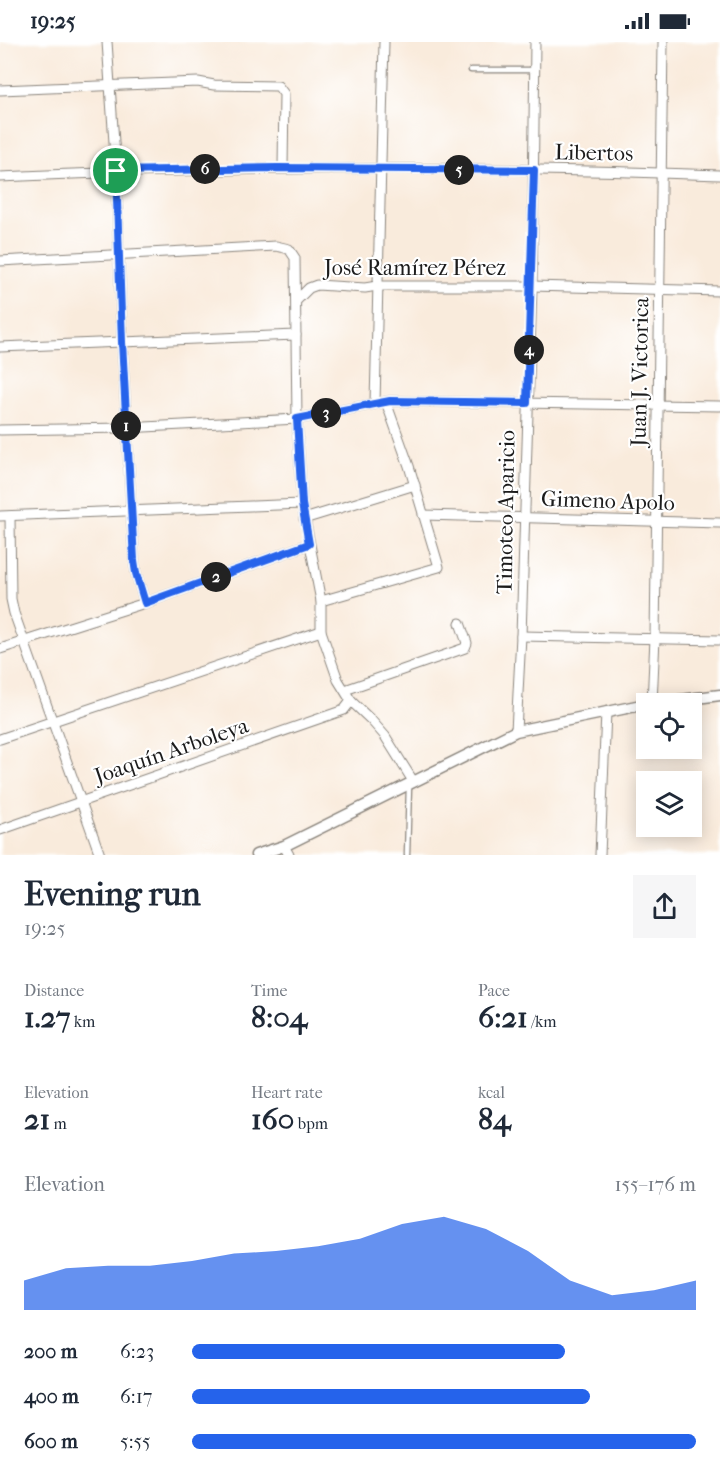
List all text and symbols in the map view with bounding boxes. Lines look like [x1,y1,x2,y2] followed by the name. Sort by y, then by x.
[30,8,76,34] text: 19:25
[554,139,634,167] street label: Libertos
[90,145,141,196] pin
[99,154,132,187] icon: arrive
[190,154,220,184] pin: 6
[444,155,474,185] pin: 5
[201,159,209,178] text: 6
[456,160,462,179] text: 5
[322,255,506,281] street label: José Ramírez Pérez
[626,296,654,449] street label: Juan J. Victorica
[514,335,544,365] pin: 4
[524,340,534,359] text: 4
[311,398,341,428] pin: 3
[323,403,329,422] text: 3
[111,411,141,441] pin: 1
[123,416,129,435] text: 1
[492,430,520,594] street label: Timoteo Aparicio
[541,486,675,516] street label: Gimeno Apolo
[201,562,231,592] pin: 2
[212,567,220,586] text: 2
[636,693,702,837] map controls
[636,693,702,759] button: locate
[89,712,253,790] street label: Joaquín Arboleya
[636,771,702,837] button: layers
[24,875,201,914] text: Evening run
[633,875,696,938] button: share
[24,917,65,940] text: 19:25
[24,981,84,1000] text: Distance
[251,981,287,1000] text: Time
[478,981,510,1000] text: Pace
[24,1000,70,1035] text: 1.27
[251,1000,307,1035] text: 8:04
[478,1000,528,1035] text: 6:21
[70,1012,95,1031] text: km
[528,1012,557,1031] text: /km
[24,1083,89,1102] text: Elevation
[251,1083,323,1102] text: Heart rate
[478,1083,505,1102] text: kcal
[24,1102,50,1137] text: 21
[251,1102,294,1137] text: 160
[478,1102,511,1137] text: 84
[50,1114,67,1133] text: m
[294,1114,328,1133] text: bpm
[24,1173,105,1196] text: Elevation
[614,1173,696,1196] text: 155–176 m
[24,1340,77,1363] text: 200 m
[120,1340,154,1363] text: 6:23
[24,1385,79,1408] text: 400 m
[120,1385,152,1408] text: 6:17
[24,1430,78,1453] text: 600 m
[120,1430,151,1453] text: 5:55

